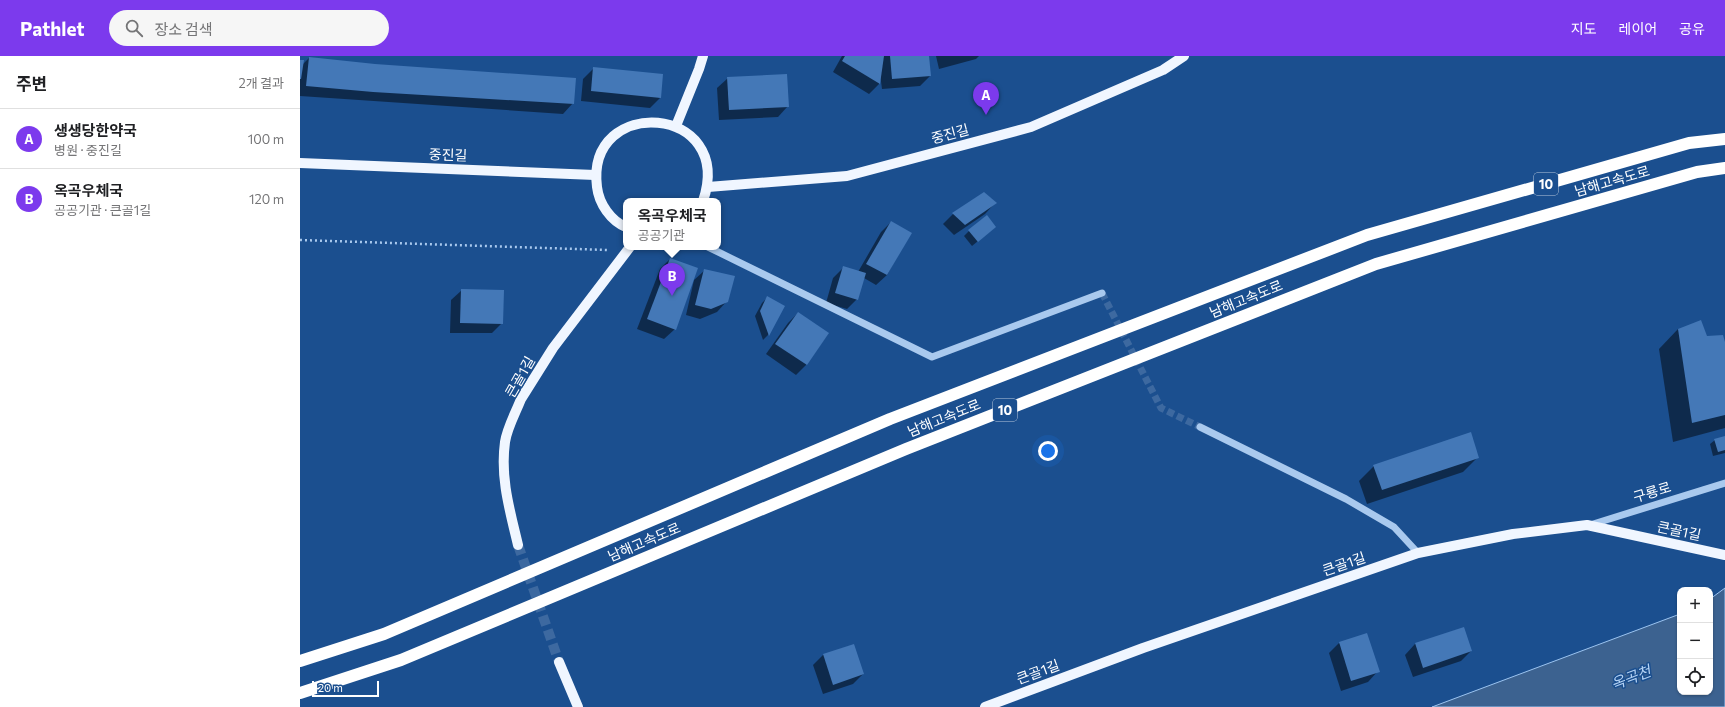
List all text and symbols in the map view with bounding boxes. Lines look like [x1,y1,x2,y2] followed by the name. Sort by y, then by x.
[109,10,389,46] search box
[20,17,85,40] text: Pathlet
[123,17,145,39] icon: search
[155,20,213,38] text: 장소 검색
[1571,20,1597,37] text: 지도
[1619,20,1657,37] text: 레이어
[1679,20,1705,37] text: 공유
[16,73,47,94] text: 주변
[238,75,284,91] text: 2개 결과
[973,82,999,115] pin: A
[929,120,971,147] street label: 중진길
[54,121,137,139] text: 생생당한약국
[24,131,34,147] text: A
[248,131,284,147] text: 100 m
[54,142,122,158] text: 병원 · 중진길
[428,145,468,164] street label: 중진길
[1572,162,1651,199] street label: 남해고속도로
[1534,173,1558,195] road number: 10
[54,181,123,199] text: 옥곡우체국
[25,191,33,207] text: B
[249,191,284,207] text: 120 m
[623,198,721,250] popup
[54,202,151,218] text: 공공기관 · 큰골1길
[637,206,707,224] text: 옥곡우체국
[637,227,685,243] text: 공공기관
[659,263,685,296] pin: B
[1207,276,1285,321] street label: 남해고속도로
[501,353,538,400] street label: 큰골1길
[905,395,983,440] street label: 남해고속도로
[993,399,1017,421] road number: 10
[1038,441,1058,461] your location
[1631,478,1673,505] street label: 구룡로
[1656,518,1703,543] street label: 큰골1길
[605,519,683,564] street label: 남해고속도로
[1320,548,1368,579] street label: 큰골1길
[1677,587,1713,695] map controls
[1677,587,1713,623] button: +
[1677,623,1713,659] button: −
[1014,656,1062,687] street label: 큰골1길
[1677,659,1713,695] button: locate
[1608,660,1655,693] water label: 옥곡천
[312,679,379,698] scale bar
[318,681,343,694] text: 20 m

